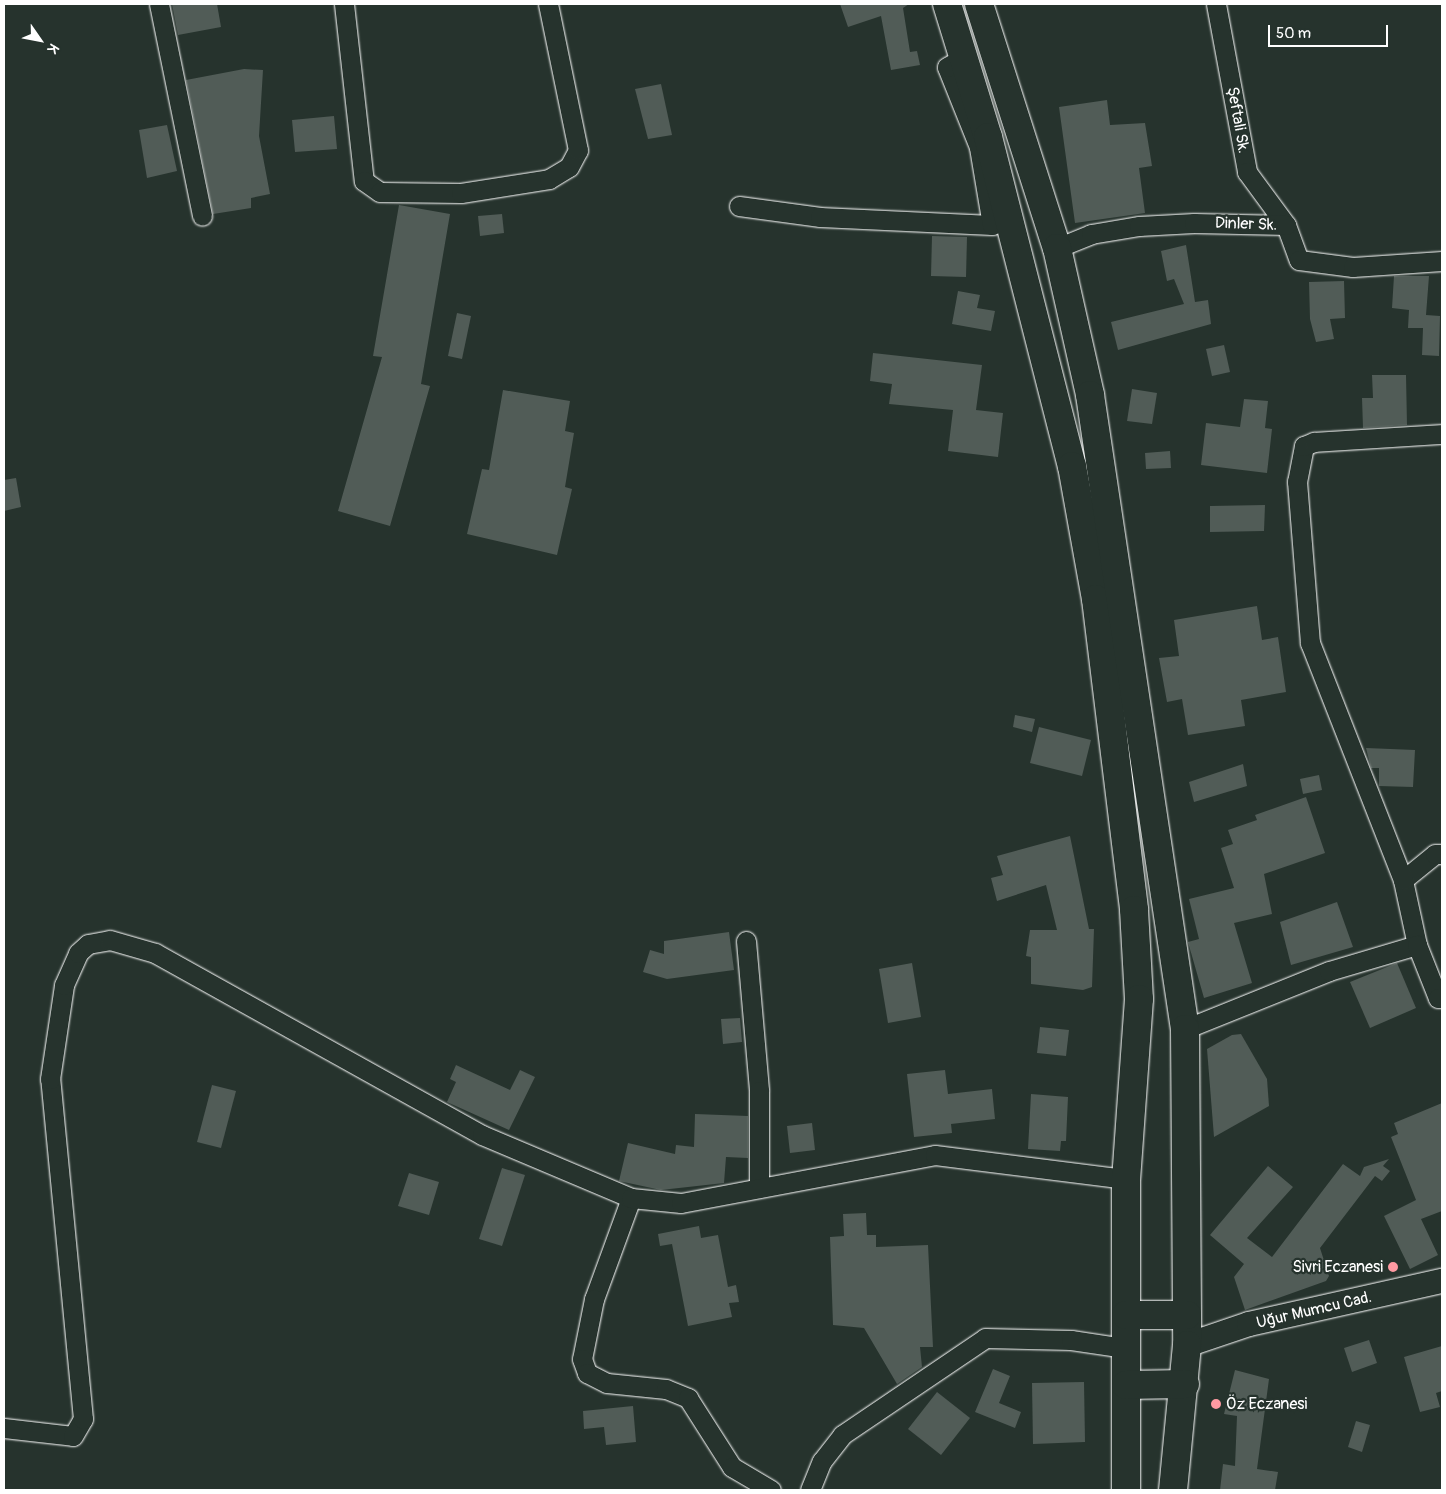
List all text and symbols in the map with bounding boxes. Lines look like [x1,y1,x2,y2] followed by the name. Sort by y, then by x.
[15,15,65,65] north arrow
[1271,15,1391,47] scale bar
[1276,24,1311,43] text: 50 m
[44,40,62,57] text: K
[1223,85,1253,155] street label: Şeftali Sk.
[1215,213,1277,235] street label: Dinler Sk.
[1292,1257,1383,1277] place label: Sivri Eczanesi
[1387,1261,1399,1273] marker: Sivri Eczanesi
[1254,1287,1374,1333] street label: Uğur Mumcu Cad.
[1226,1394,1307,1414] place label: Öz Eczanesi
[1210,1398,1222,1410] marker: Öz Eczanesi

